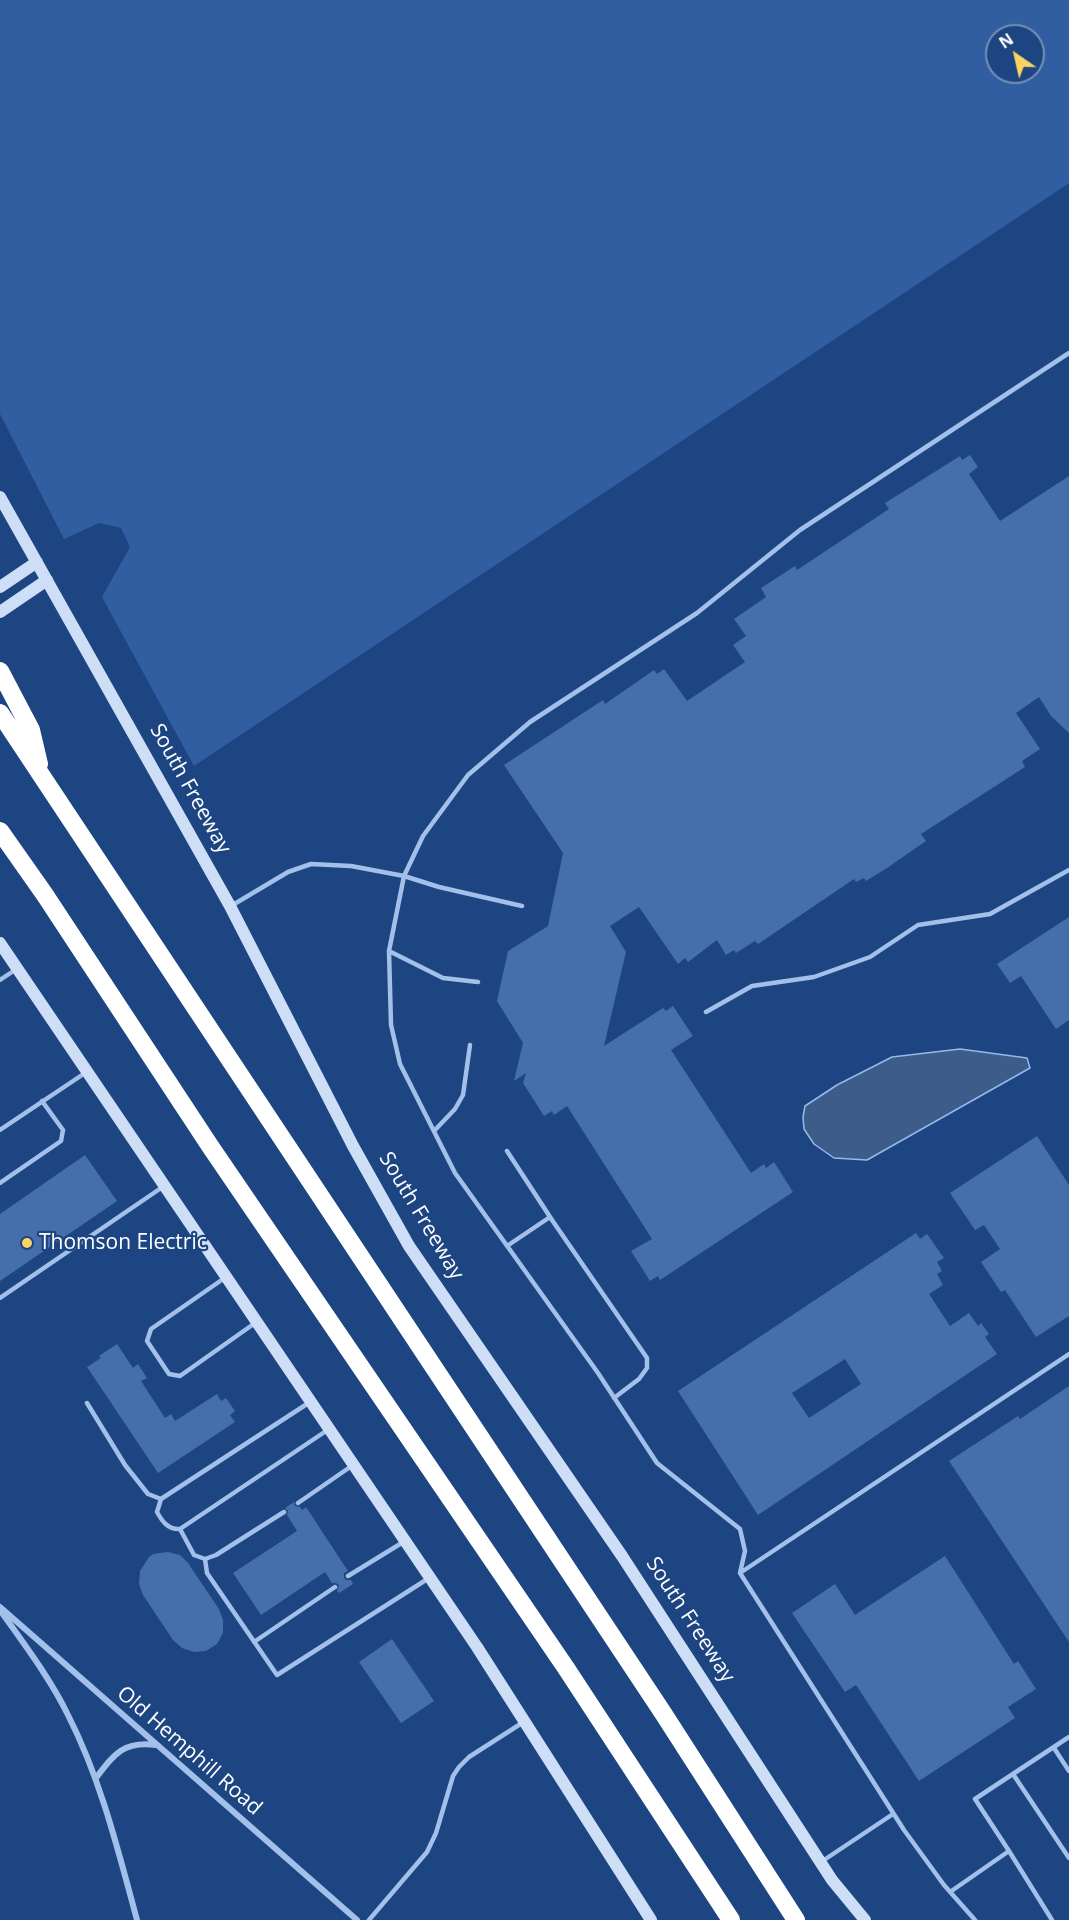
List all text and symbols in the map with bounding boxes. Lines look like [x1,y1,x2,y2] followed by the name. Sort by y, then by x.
[985,24,1045,84] north arrow
[995,28,1018,53] text: N
[144,720,236,858] street label: South Freeway
[373,1148,469,1284] street label: South Freeway
[39,1230,207,1256] place label: Thomson Electric
[20,1236,34,1250] marker: Thomson Electric
[640,1553,740,1687] street label: South Freeway
[111,1681,267,1821] street label: Old Hemphill Road

